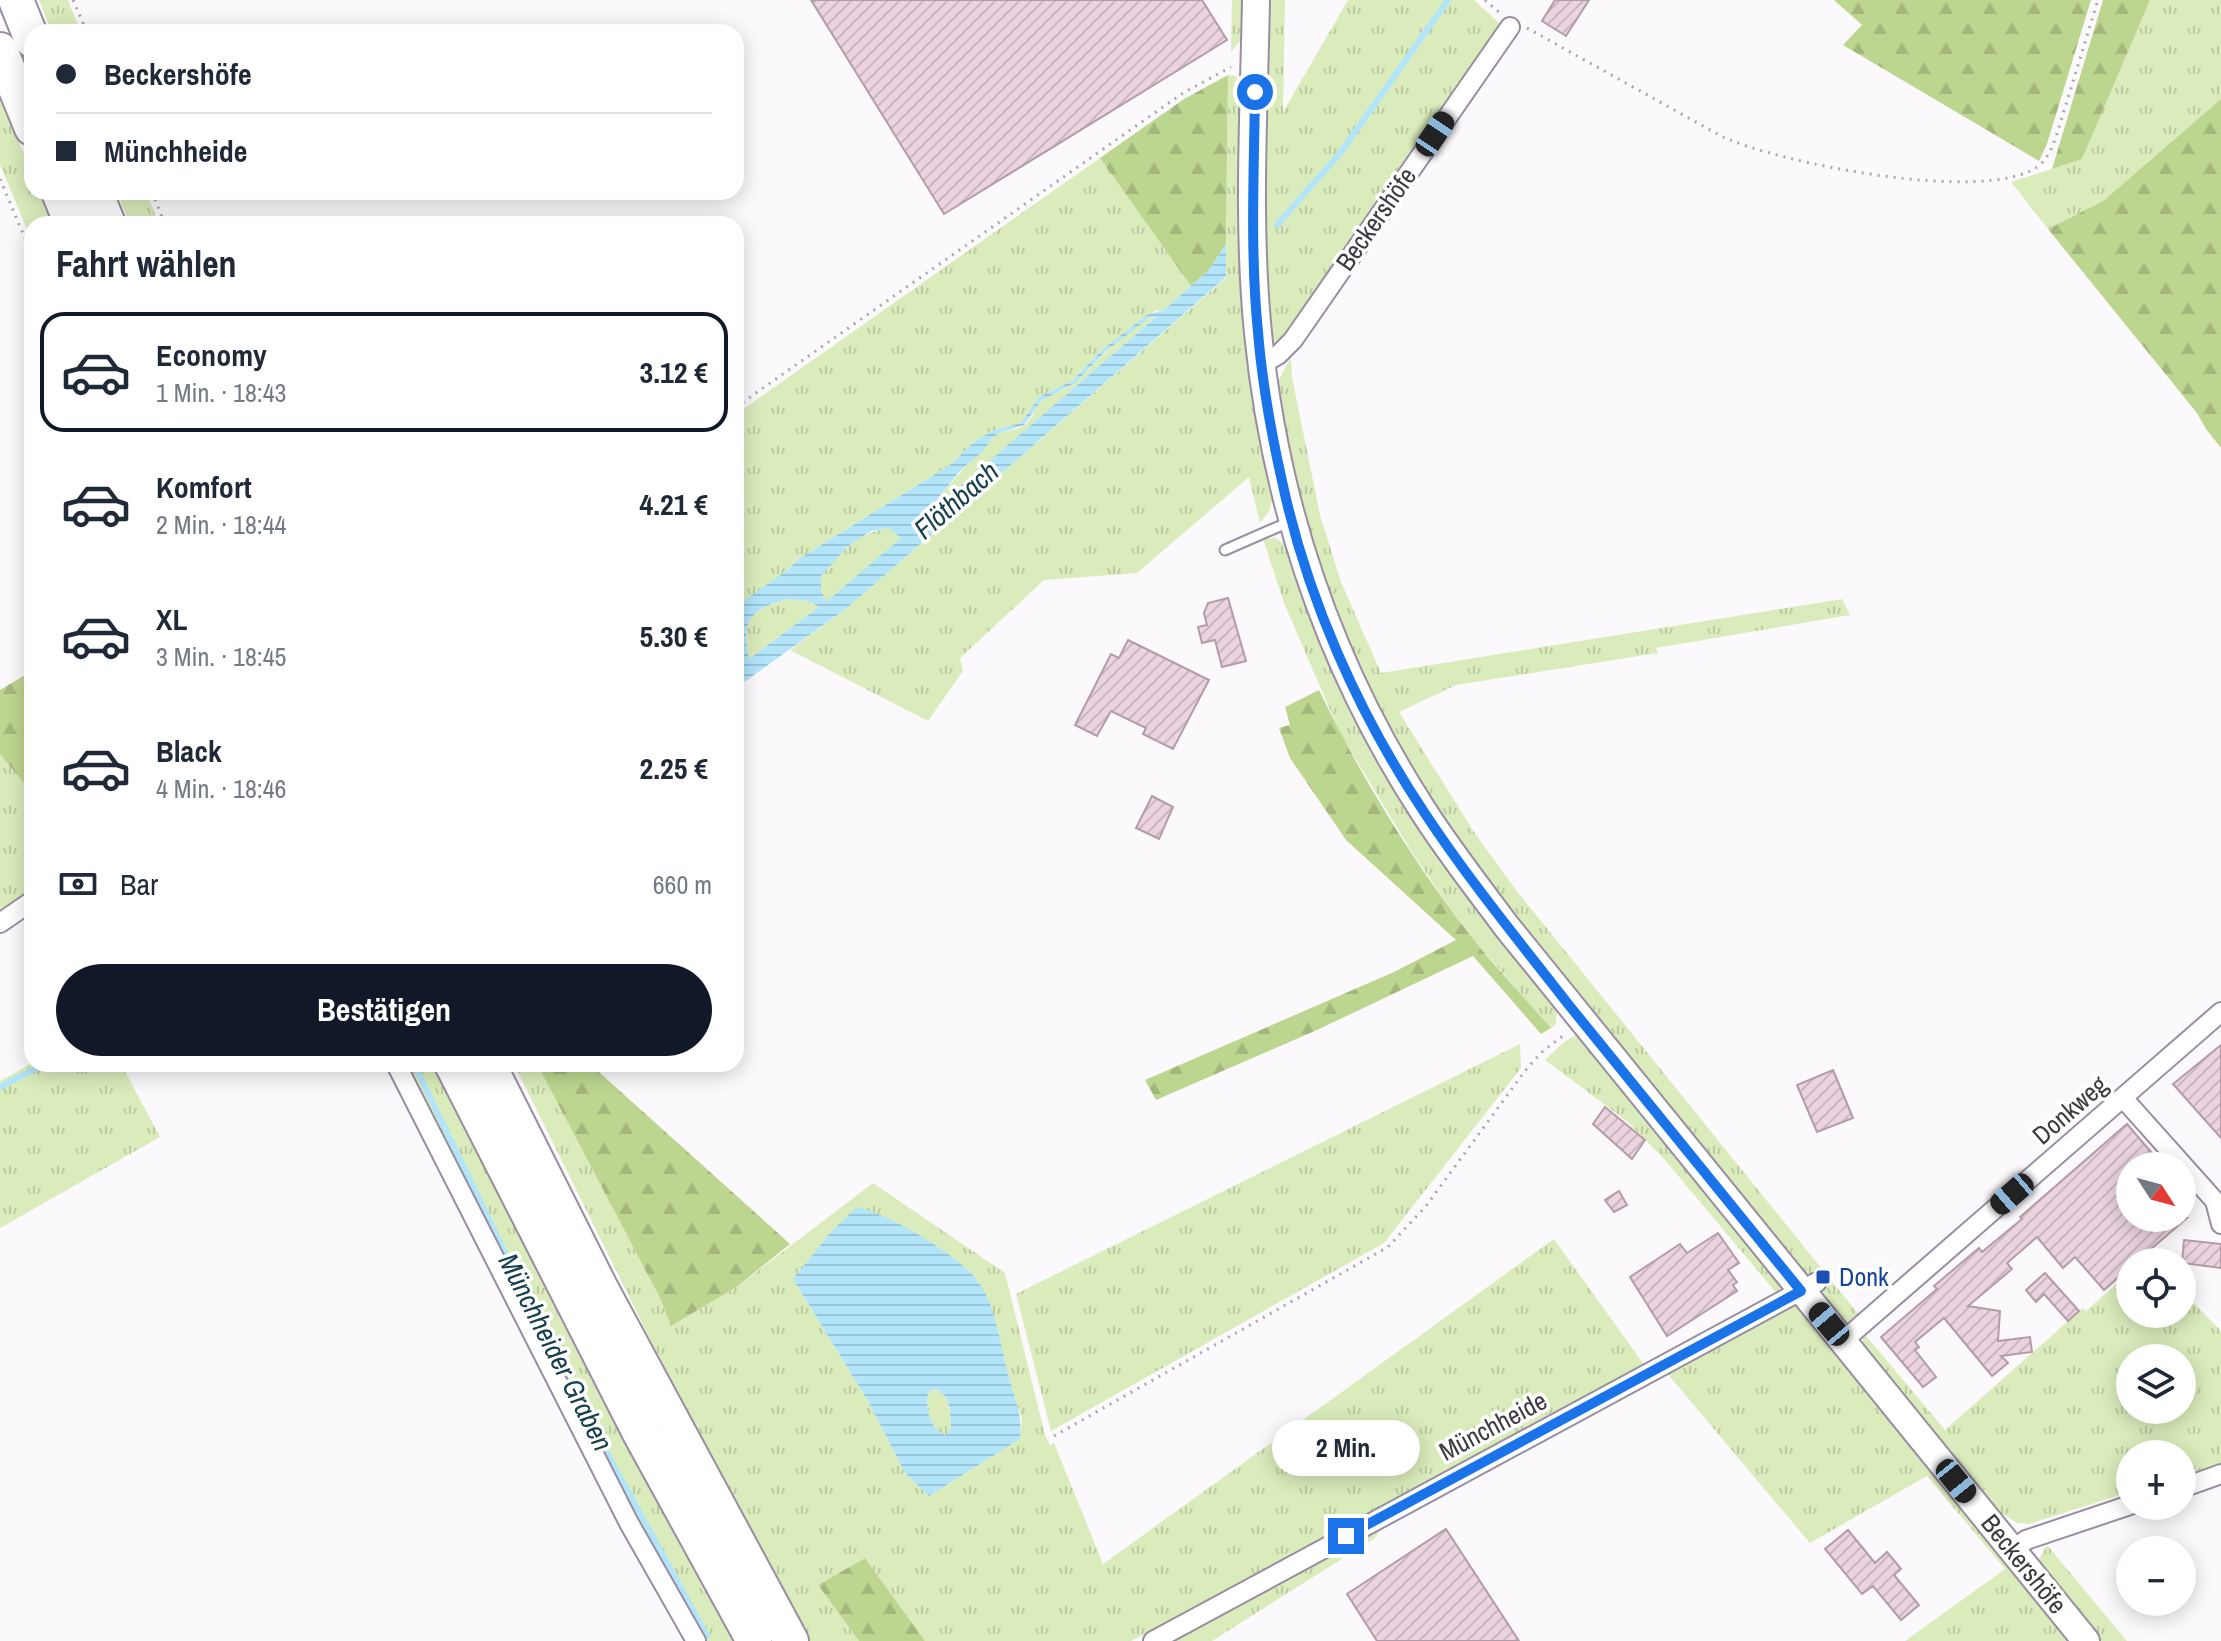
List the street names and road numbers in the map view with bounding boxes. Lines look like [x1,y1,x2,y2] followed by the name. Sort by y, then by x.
[1327,160,1424,277] street label: Beckershöfe
[2025,1067,2115,1152] street label: Donkweg
[1433,1383,1553,1469] street label: Münchheide
[1973,1507,2075,1621] street label: Beckershöfe

